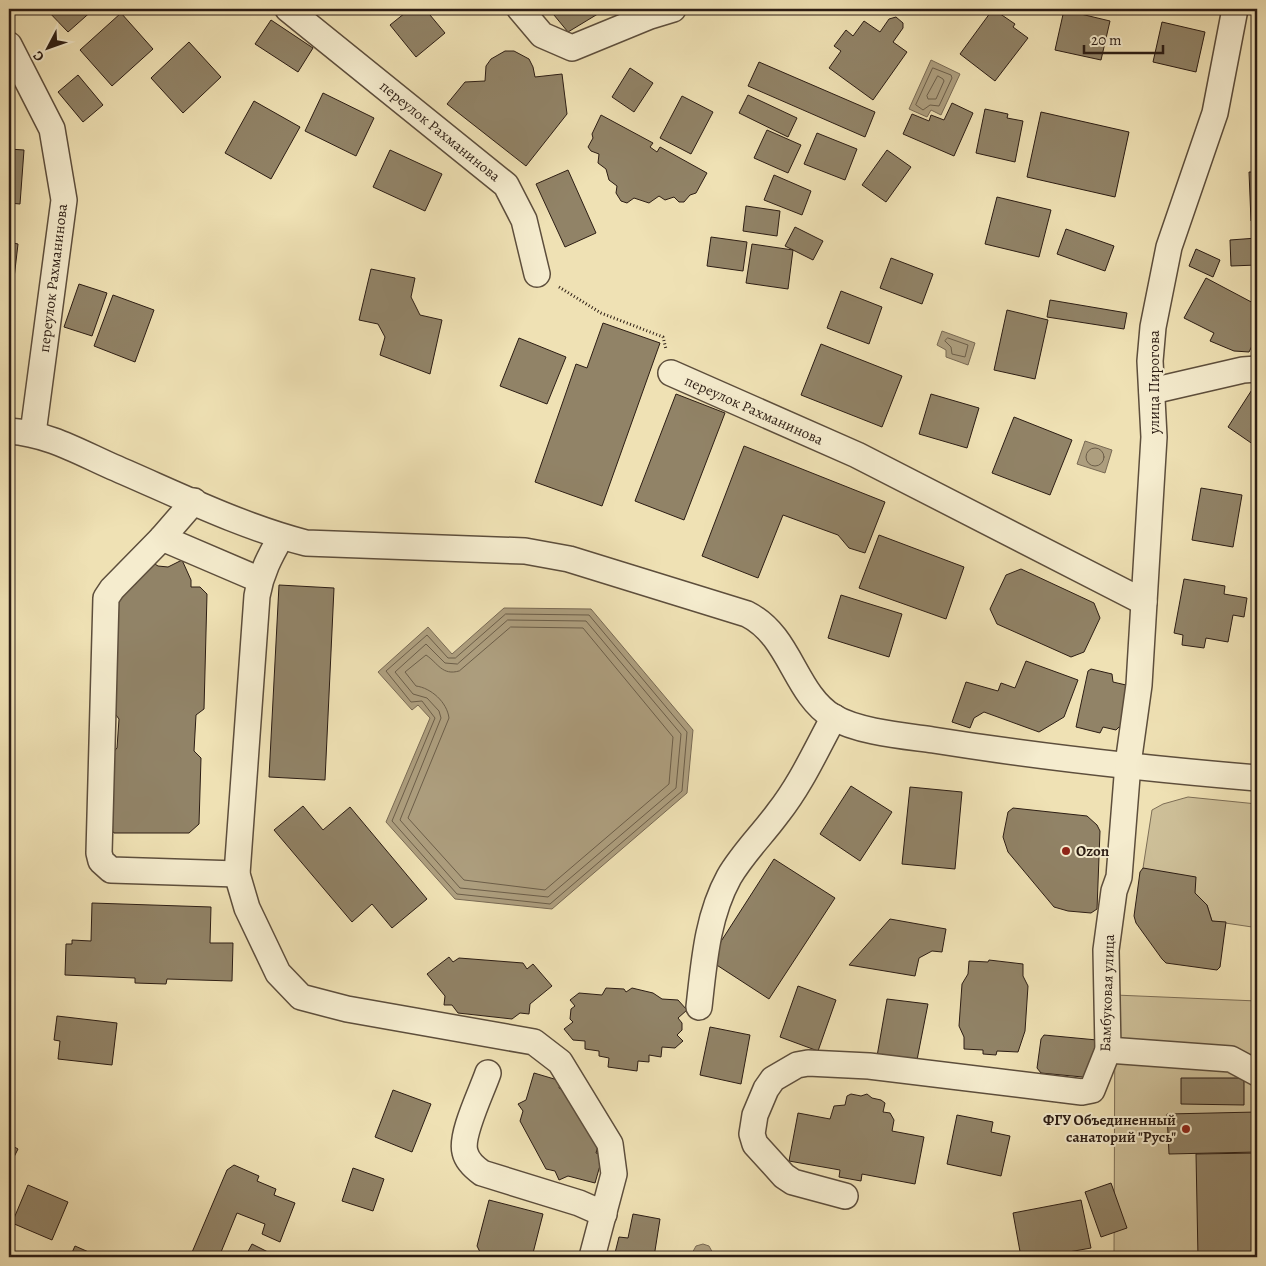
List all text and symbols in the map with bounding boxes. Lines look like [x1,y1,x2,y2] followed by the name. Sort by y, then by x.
[22,22,72,72] north arrow
[1084,22,1162,54] scale bar
[1091,30,1122,50] text: 20 m
[28,46,49,66] text: С
[376,76,505,186] street label: переулок Рахманинова
[34,202,72,354] street label: переулок Рахманинова
[1144,330,1164,435] street label: улица Пирогова
[682,370,827,450] street label: переулок Рахманинова
[1076,841,1110,861] place label: Ozon
[1060,845,1072,857] marker: Ozon
[1095,934,1119,1052] street label: Бамбуковая улица
[1043,1110,1176,1147] place label: ФГУ Объединенный санаторий "Русь"
[1180,1123,1192,1135] marker: ФГУ Объединенный санаторий "Русь"

